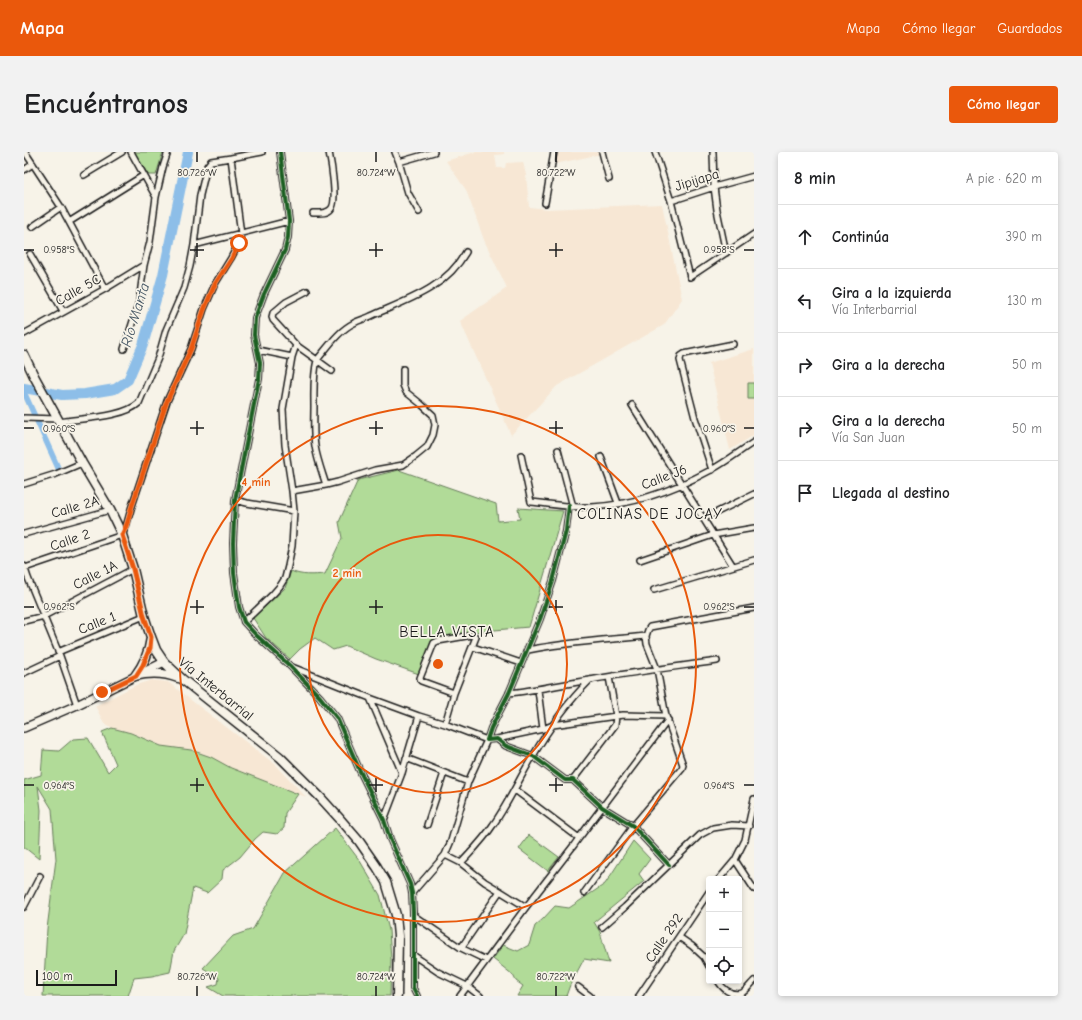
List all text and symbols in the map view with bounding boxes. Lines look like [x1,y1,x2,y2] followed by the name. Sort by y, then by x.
[20,17,65,39] text: Mapa
[847,20,880,37] text: Mapa
[902,20,975,37] text: Cómo llegar
[997,20,1062,37] text: Guardados
[949,86,1058,123] button: Cómo llegar
[24,88,188,120] text: Encuéntranos
[673,165,721,195] street label: Jipijapa
[177,167,217,179] text: 80.726°W
[357,167,396,179] text: 80.724°W
[536,167,576,179] text: 80.722°W
[794,169,836,188] text: 8 min
[966,171,1042,186] text: A pie · 620 m
[794,226,816,248] icon: ahead
[832,228,889,246] text: Continúa
[1006,229,1042,244] text: 390 m
[230,234,248,252] route start
[43,244,75,256] text: 0.958°S
[703,244,735,256] text: 0.958°S
[52,270,104,310] street label: Calle 5C
[117,281,153,349] water label: Río Manta
[832,284,952,302] text: Gira a la izquierda
[794,290,816,312] icon: left
[1007,293,1042,308] text: 130 m
[832,302,917,317] text: Vía Interbarrial
[794,354,816,376] icon: right
[832,356,945,374] text: Gira a la derecha
[1012,357,1042,372] text: 50 m
[832,412,945,430] text: Gira a la derecha
[794,418,816,440] icon: right
[1012,421,1042,436] text: 50 m
[43,423,76,435] text: 0.960°S
[703,423,736,435] text: 0.960°S
[832,430,905,445] text: Vía San Juan
[639,461,689,493] street label: Calle J6
[242,475,270,489] text: 4 min
[794,482,816,504] icon: arrive
[832,484,950,502] text: Llegada al destino
[49,492,101,522] street label: Calle 2A
[577,505,723,523] district label: COLINAS DE JOCAY
[48,525,92,555] street label: Calle 2
[70,557,120,593] street label: Calle 1A
[332,566,362,580] text: 2 min
[43,601,75,613] text: 0.962°S
[703,601,735,613] text: 0.962°S
[76,608,118,638] street label: Calle 1
[399,623,495,641] district label: BELLA VISTA
[175,654,257,724] street label: Vía Interbarrial
[431,657,445,671] centre of rings
[93,683,111,701] route end
[43,780,75,792] text: 0.964°S
[703,780,735,792] text: 0.964°S
[706,876,742,984] map controls
[706,876,742,912] button: +
[641,910,687,966] street label: Calle 292
[706,912,742,948] button: −
[706,948,742,984] button: locate
[36,968,117,987] scale bar
[42,970,73,983] text: 100 m
[177,971,217,983] text: 80.726°W
[357,971,396,983] text: 80.724°W
[536,971,576,983] text: 80.722°W

